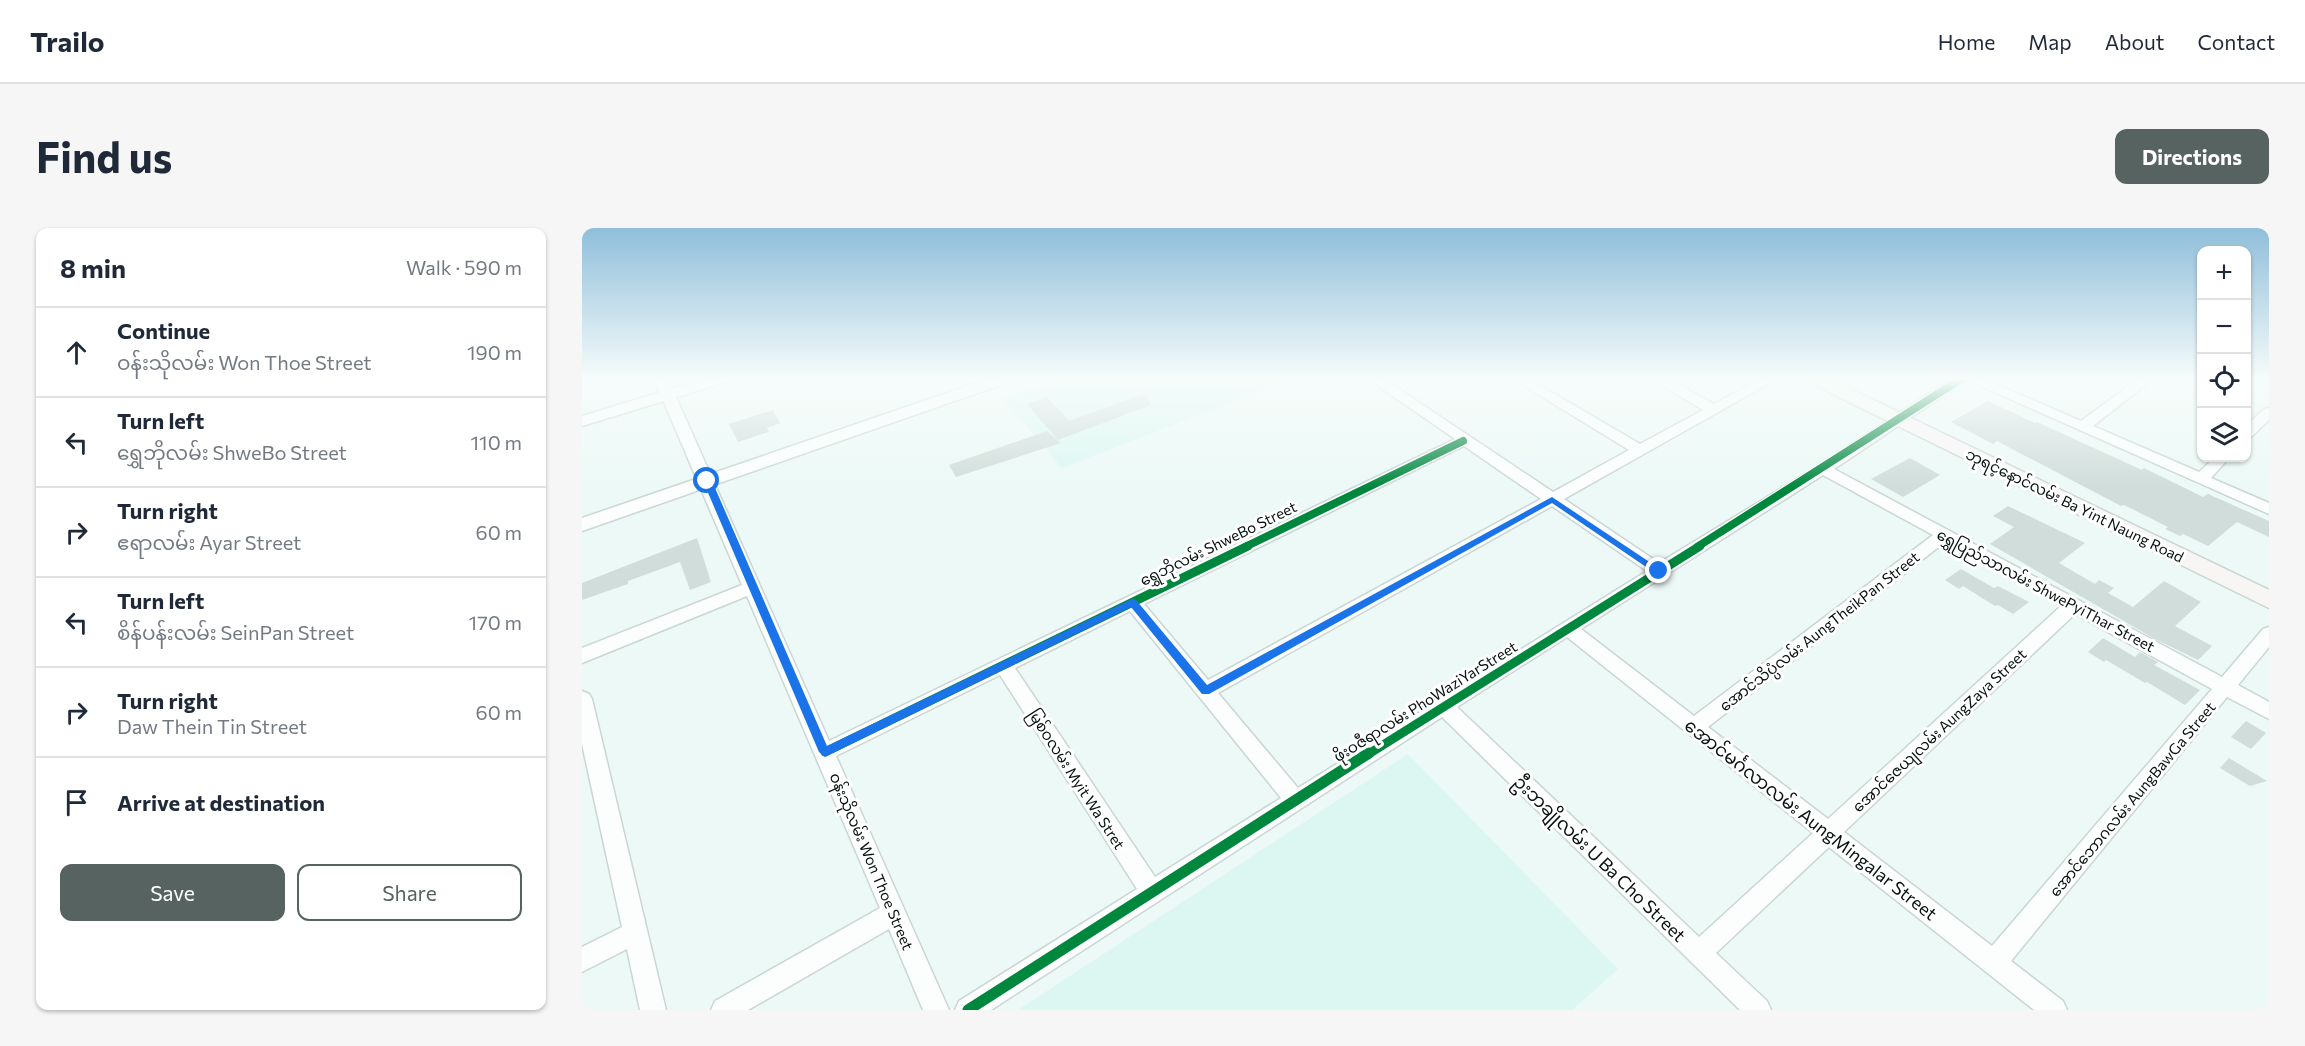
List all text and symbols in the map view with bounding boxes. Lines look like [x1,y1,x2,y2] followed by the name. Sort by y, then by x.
[30,24,105,58] text: Trailo
[1938,29,1995,54] text: Home
[2028,29,2072,54] text: Map
[2105,29,2164,54] text: About
[2197,29,2275,54] text: Contact
[2115,129,2269,184] button: Directions
[36,130,172,182] text: Find us
[2197,246,2251,462] map controls
[2197,246,2251,300] button: +
[60,252,126,283] text: 8 min
[406,255,522,279] text: Walk · 590 m
[2197,300,2251,354] button: −
[117,317,210,344] text: Continue
[60,336,93,369] icon: ahead
[467,340,522,364] text: 190 m
[117,350,372,374] text: ဝန်းသိုလမ်း Won Thoe Street
[2197,354,2251,408] button: locate
[117,407,204,434] text: Turn left
[2197,408,2251,462] button: layers
[60,426,93,459] icon: left
[471,430,522,454] text: 110 m
[117,440,347,464] text: ရွှေဘိုလမ်း ShweBo Street
[1961,444,2187,569] street label: ဘုရင့်နောင်လမ်း Ba Yint Naung Road
[693,467,719,493] route start
[117,497,218,524] text: Turn right
[1137,497,1301,592] street label: ရွှေဘိုလမ်း ShweBo Street
[60,516,93,549] icon: right
[476,520,522,544] text: 60 m
[1932,525,2158,659] street label: ရွှေပြည်သာလမ်း ShwePyiThar Street
[117,530,301,554] text: ဧရာလမ်း Ayar Street
[1716,547,1925,718] street label: အောင်သိပ္ပံလမ်း AungTheikPan Street
[1645,557,1671,583] route end
[117,587,204,614] text: Turn left
[60,606,93,639] icon: left
[469,610,522,634] text: 170 m
[117,620,354,644] text: စိန်ပန်းလမ်း SeinPan Street
[1330,637,1522,768] street label: ဖိုးဝဇီရာလမ်း PhoWaziYarStreet
[1848,645,2032,818] street label: အောင်ဇေယျလမ်း AungZaya Street
[117,687,218,714] text: Turn right
[60,696,93,729] icon: right
[2045,698,2219,900] street label: အောင်ဘောဂလမ်း AungBawGa Street
[476,700,522,724] text: 60 m
[1022,706,1129,854] street label: မြစ်ဝလမ်း Myit Wa Stret
[1680,713,1942,924] street label: အောင်မင်္ဂလာလမ်း AungMingalar Street
[117,714,307,738] text: Daw Thein Tin Street
[1506,768,1692,950] street label: ဦးဘချိုလမ်း U Ba Cho Street
[823,770,918,954] street label: ဝန်းသိုလမ်း Won Thoe Street
[60,786,93,819] icon: arrive
[117,789,325,816] text: Arrive at destination
[60,864,285,921] button: Save
[297,864,522,921] button: Share

